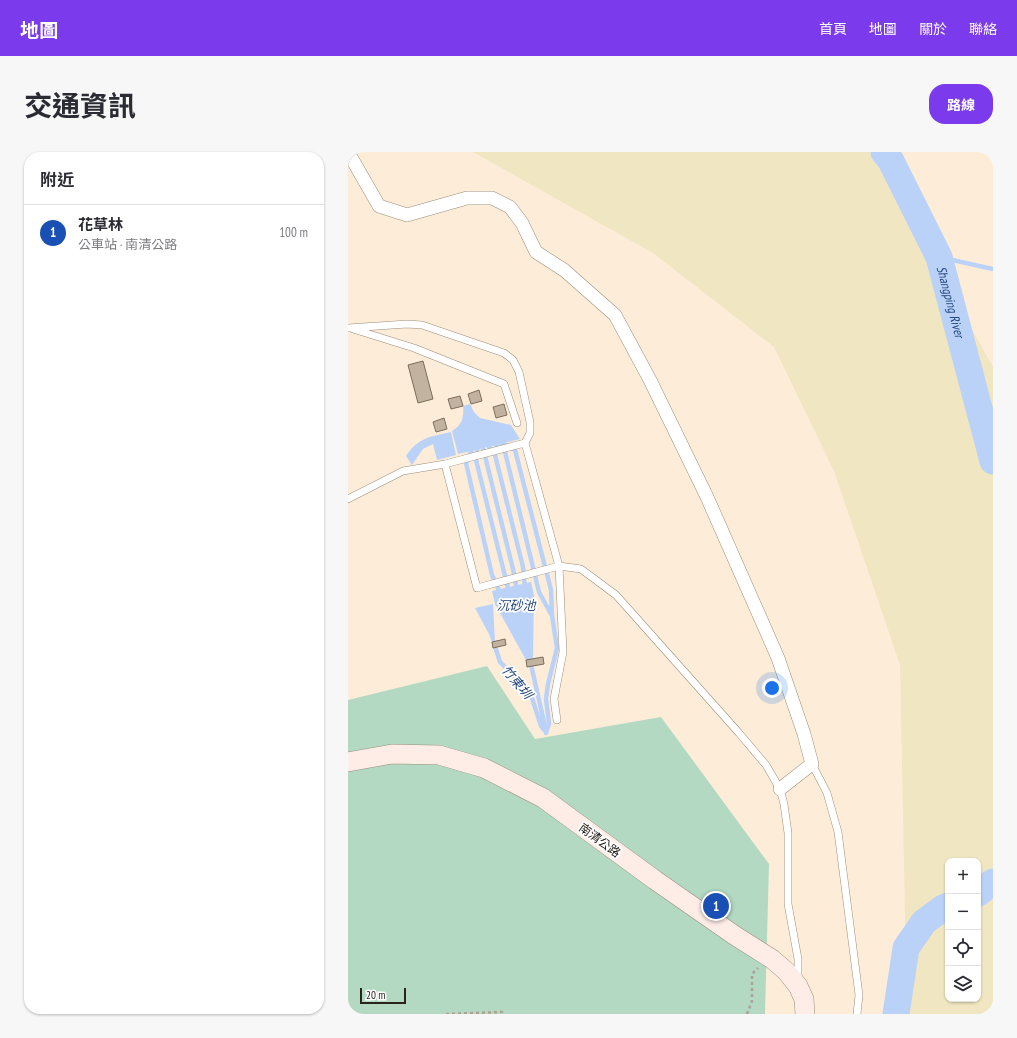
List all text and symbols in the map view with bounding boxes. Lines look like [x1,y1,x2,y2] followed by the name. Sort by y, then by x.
[20,18,58,42] text: 地圖
[819,20,847,38] text: 首頁
[869,20,897,38] text: 地圖
[919,20,947,38] text: 關於
[969,20,997,38] text: 聯絡
[929,84,993,124] button: 路線
[24,87,136,124] text: 交通資訊
[40,169,74,191] text: 附近
[78,215,123,234] text: 花草林
[50,224,56,241] text: 1
[279,224,308,241] text: 100 m
[78,236,177,253] text: 公車站 · 南清公路
[933,264,969,342] water label: Shangping River
[496,597,537,614] water label: 沉砂池
[498,662,537,704] water label: 竹東圳
[762,678,782,698] your location
[576,820,624,860] street label: 南清公路
[945,858,981,1002] map controls
[945,858,981,894] button: +
[703,891,729,921] pin: 1
[945,894,981,930] button: −
[945,930,981,966] button: locate
[945,966,981,1002] button: layers
[360,986,406,1005] scale bar
[366,988,385,1002] text: 20 m

